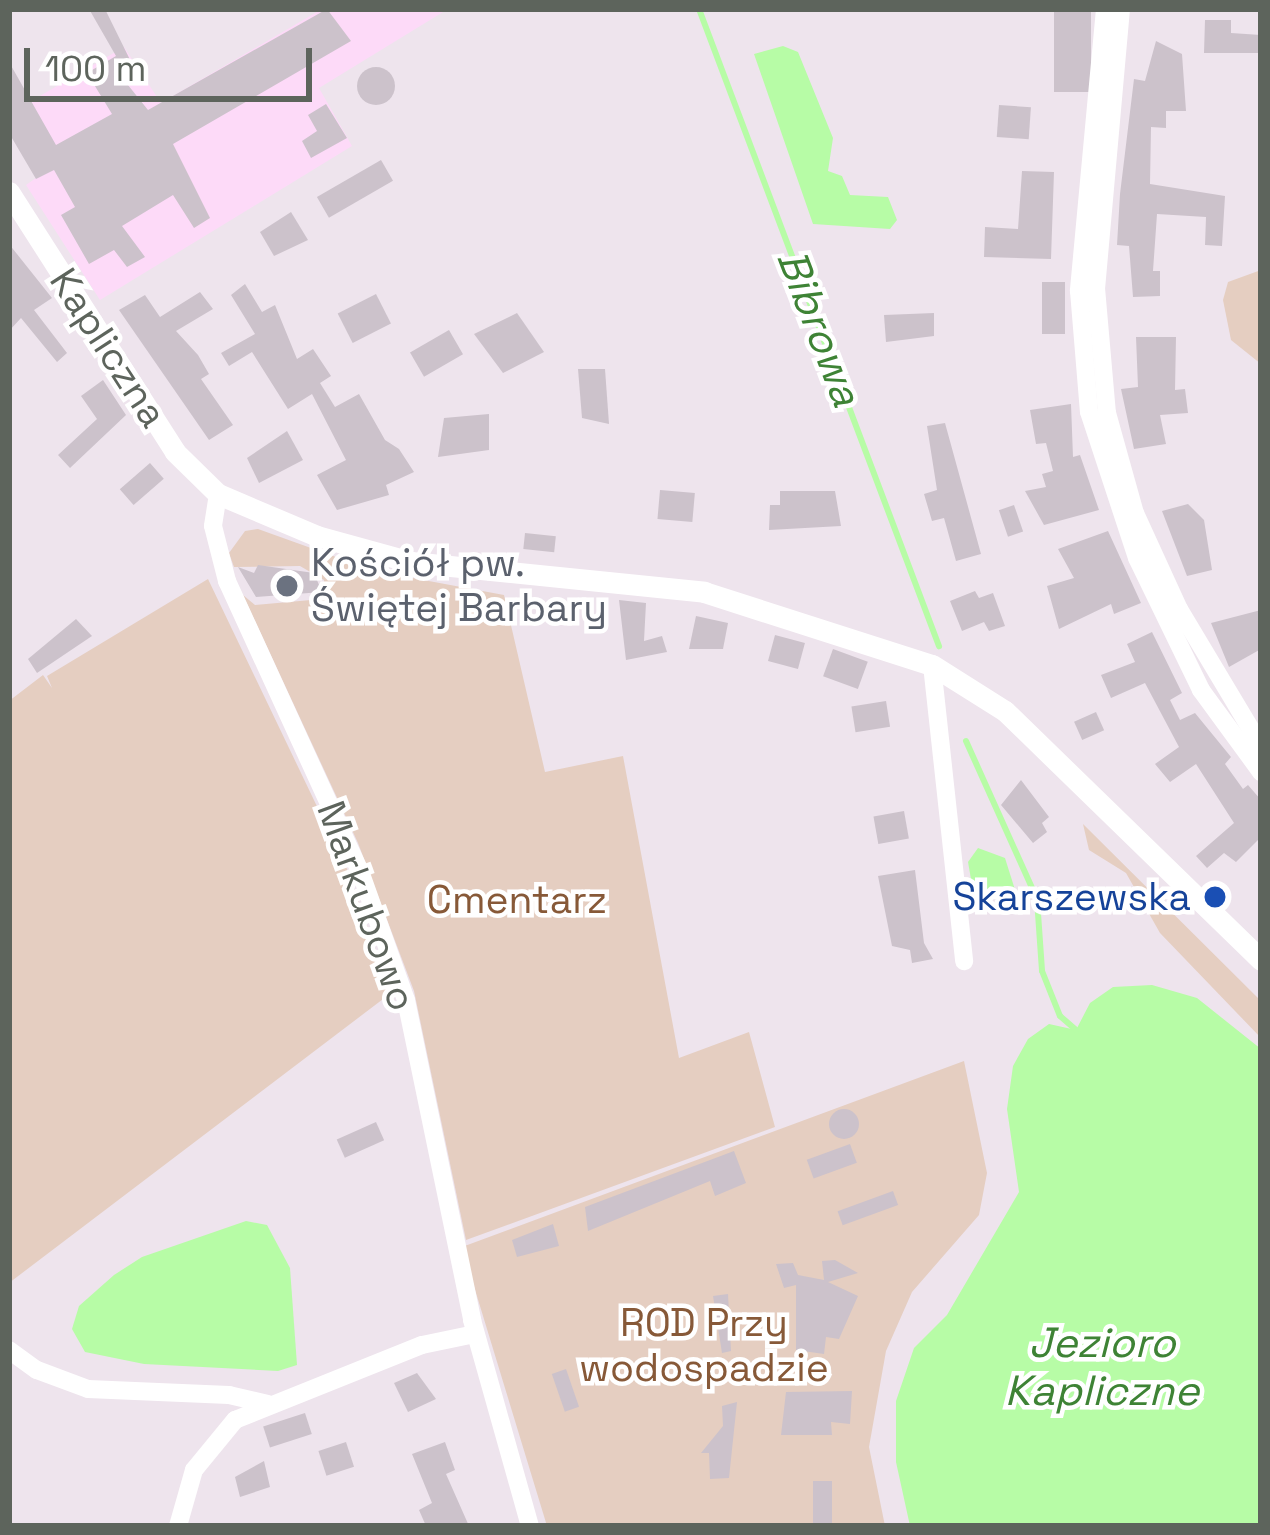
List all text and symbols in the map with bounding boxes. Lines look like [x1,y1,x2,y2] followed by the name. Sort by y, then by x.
[30,24,318,98] scale bar
[45,46,146,92] text: 100 m
[766,243,872,413] water label: Bibrowa
[39,260,177,436] street label: Kapliczna
[311,541,607,632] place label: Kościół pw. Świętej Barbary
[274,573,300,599] marker: Kościół pw. Świętej Barbary
[306,795,426,1017] street label: Markubowo
[952,874,1191,920] place label: Skarszewska
[427,877,607,923] park label: Cmentarz
[1202,884,1228,910] marker: Skarszewska
[579,1301,829,1392] park label: ROD Przy wodospadzie
[1005,1318,1199,1416] water label: Jezioro Kapliczne

